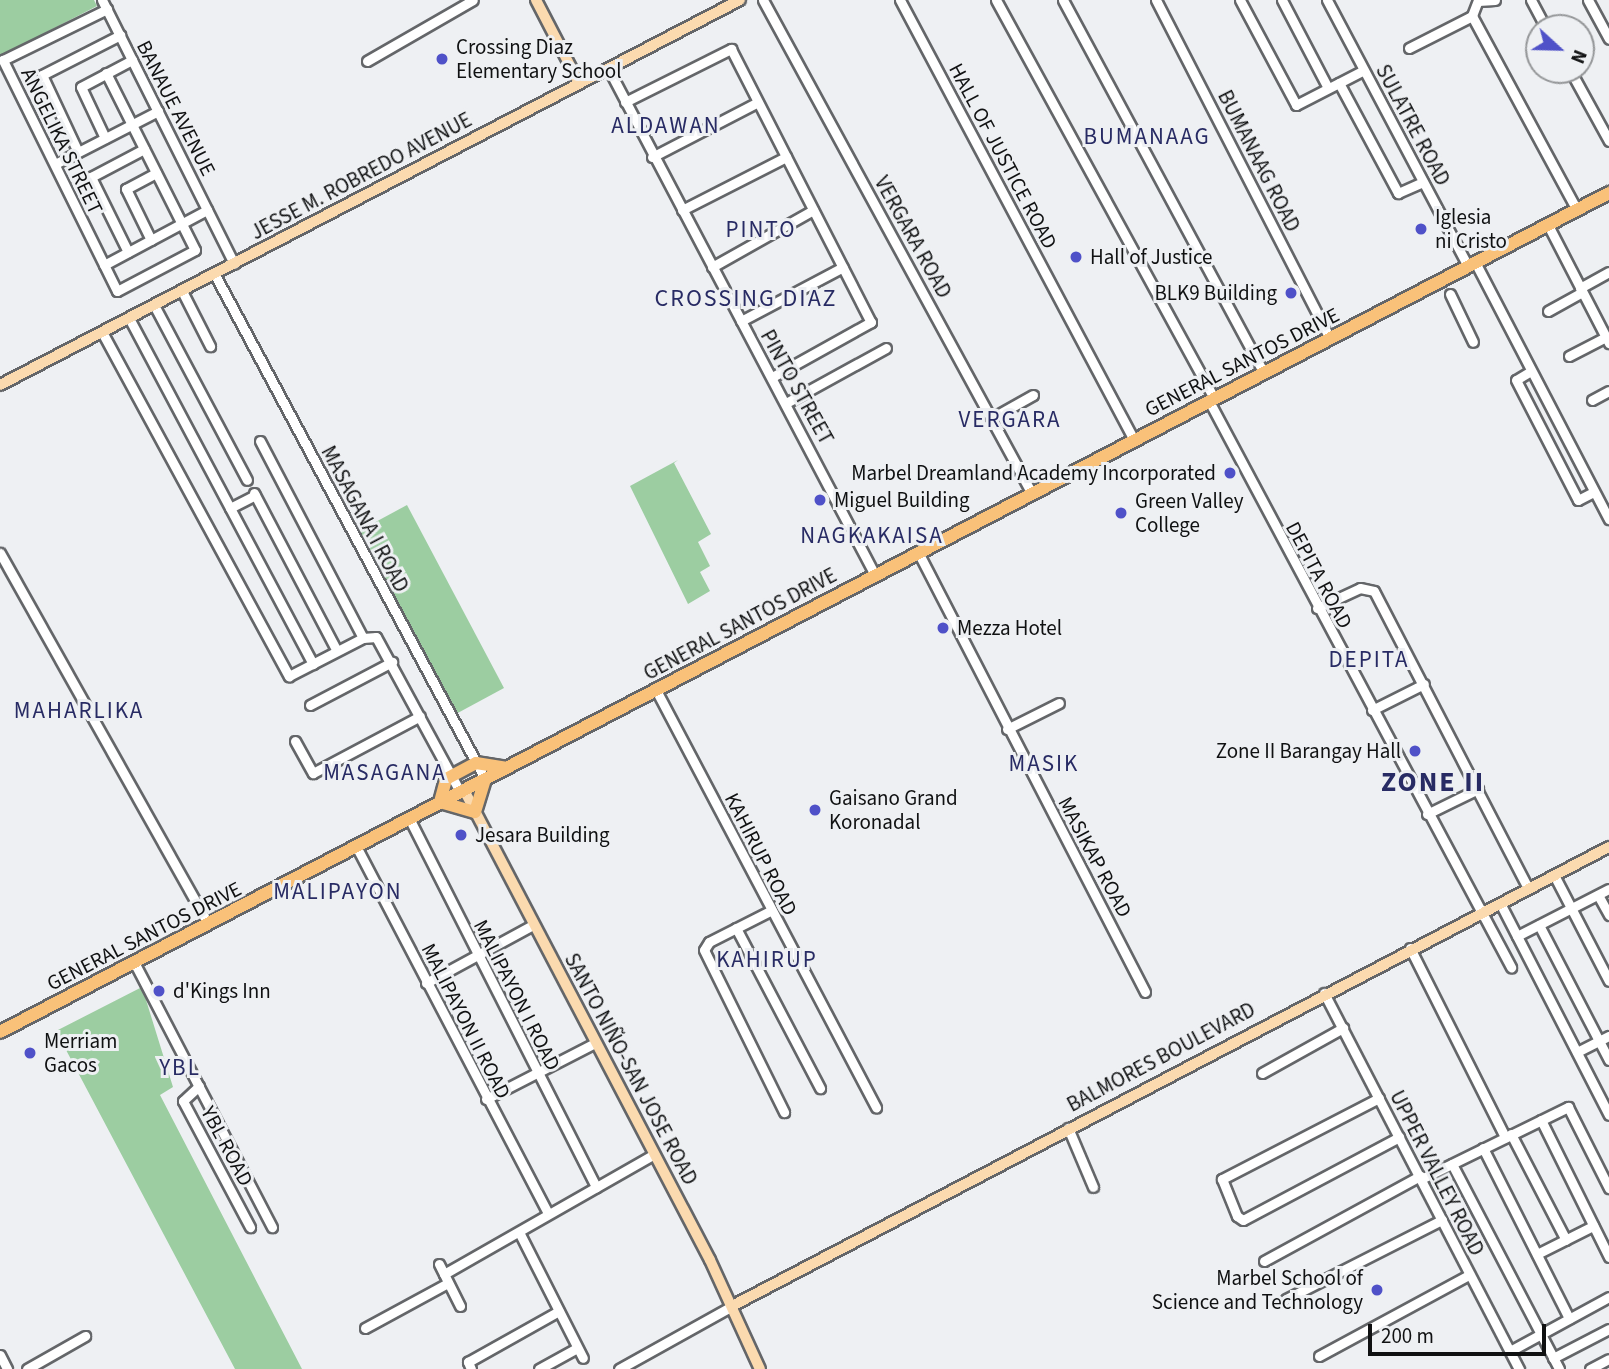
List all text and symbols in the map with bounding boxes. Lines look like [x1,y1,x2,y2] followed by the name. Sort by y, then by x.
[1525,14,1595,84] north arrow
[456,34,622,84] place label: Crossing Diaz Elementary School
[131,36,221,180] street label: BANAUE AVENUE
[1563,45,1593,67] text: N
[434,51,450,67] marker: Crossing Diaz Elementary School
[943,59,1063,253] street label: HALL OF JUSTICE ROAD
[1370,60,1456,190] street label: SULATRE ROAD
[16,64,108,218] street label: ANGELIKA STREET
[1212,86,1306,236] street label: BUMANAAG ROAD
[246,107,476,245] street label: JESSE M. ROBREDO AVENUE
[612,112,720,140] district label: ALDAWAN
[1084,123,1210,151] district label: BUMANAAG
[869,172,957,302] street label: VERGARA ROAD
[1435,204,1507,254] place label: Iglesia ni Cristo
[726,216,796,244] district label: PINTO
[1413,221,1429,237] marker: Iglesia ni Cristo
[1090,244,1213,270] place label: Hall of Justice
[1068,249,1084,265] marker: Hall of Justice
[1154,280,1277,306] place label: BLK9 Building
[656,285,836,313] district label: CROSSING DIAZ
[1283,285,1299,301] marker: BLK9 Building
[1141,302,1343,422] street label: GENERAL SANTOS DRIVE
[755,325,839,449] street label: PINTO STREET
[959,406,1061,434] district label: VERGARA
[316,441,414,597] street label: MASAGANA I ROAD
[851,460,1216,486] place label: Marbel Dreamland Academy Incorporated
[1222,465,1238,481] marker: Marbel Dreamland Academy Incorporated
[834,487,970,513] place label: Miguel Building
[1135,488,1244,538] place label: Green Valley College
[812,492,828,508] marker: Miguel Building
[1113,505,1129,521] marker: Green Valley College
[1280,517,1358,633] street label: DEPITA ROAD
[802,522,942,550] district label: NAGKAKAISA
[639,562,841,686] street label: GENERAL SANTOS DRIVE
[957,615,1062,641] place label: Mezza Hotel
[935,620,951,636] marker: Mezza Hotel
[1329,646,1409,674] district label: DEPITA
[15,697,143,725] district label: MAHARLIKA
[1216,738,1401,764] place label: Zone II Barangay Hall
[1407,743,1423,759] marker: Zone II Barangay Hall
[1009,750,1079,778] district label: MASIK
[324,759,446,787] district label: MASAGANA
[1382,765,1484,799] district label: ZONE II
[829,785,958,835] place label: Gaisano Grand Koronadal
[719,789,803,919] street label: KAHIRUP ROAD
[1053,792,1137,922] street label: MASIKAP ROAD
[807,802,823,818] marker: Gaisano Grand Koronadal
[475,822,610,848] place label: Jesara Building
[453,827,469,843] marker: Jesara Building
[43,876,245,996] street label: GENERAL SANTOS DRIVE
[274,878,402,906] district label: MALIPAYON
[468,916,566,1074] street label: MALIPAYON I ROAD
[416,939,516,1103] street label: MALIPAYON II ROAD
[717,946,817,974] district label: KAHIRUP
[559,949,703,1189] street label: SANTO NIÑO-SAN JOSE ROAD
[173,978,271,1004] place label: d'Kings Inn
[151,983,167,999] marker: d'Kings Inn
[1063,997,1259,1117] street label: BALMORES BOULEVARD
[44,1028,117,1078] place label: Merriam Gacos
[22,1045,38,1061] marker: Merriam Gacos
[160,1054,200,1082] district label: YBL
[1384,1086,1490,1260] street label: UPPER VALLEY ROAD
[196,1102,258,1190] street label: YBL ROAD
[1152,1265,1363,1315] place label: Marbel School of Science and Technology
[1369,1282,1385,1298] marker: Marbel School of Science and Technology
[1371,1310,1550,1354] scale bar
[1381,1321,1434,1351] text: 200 m

